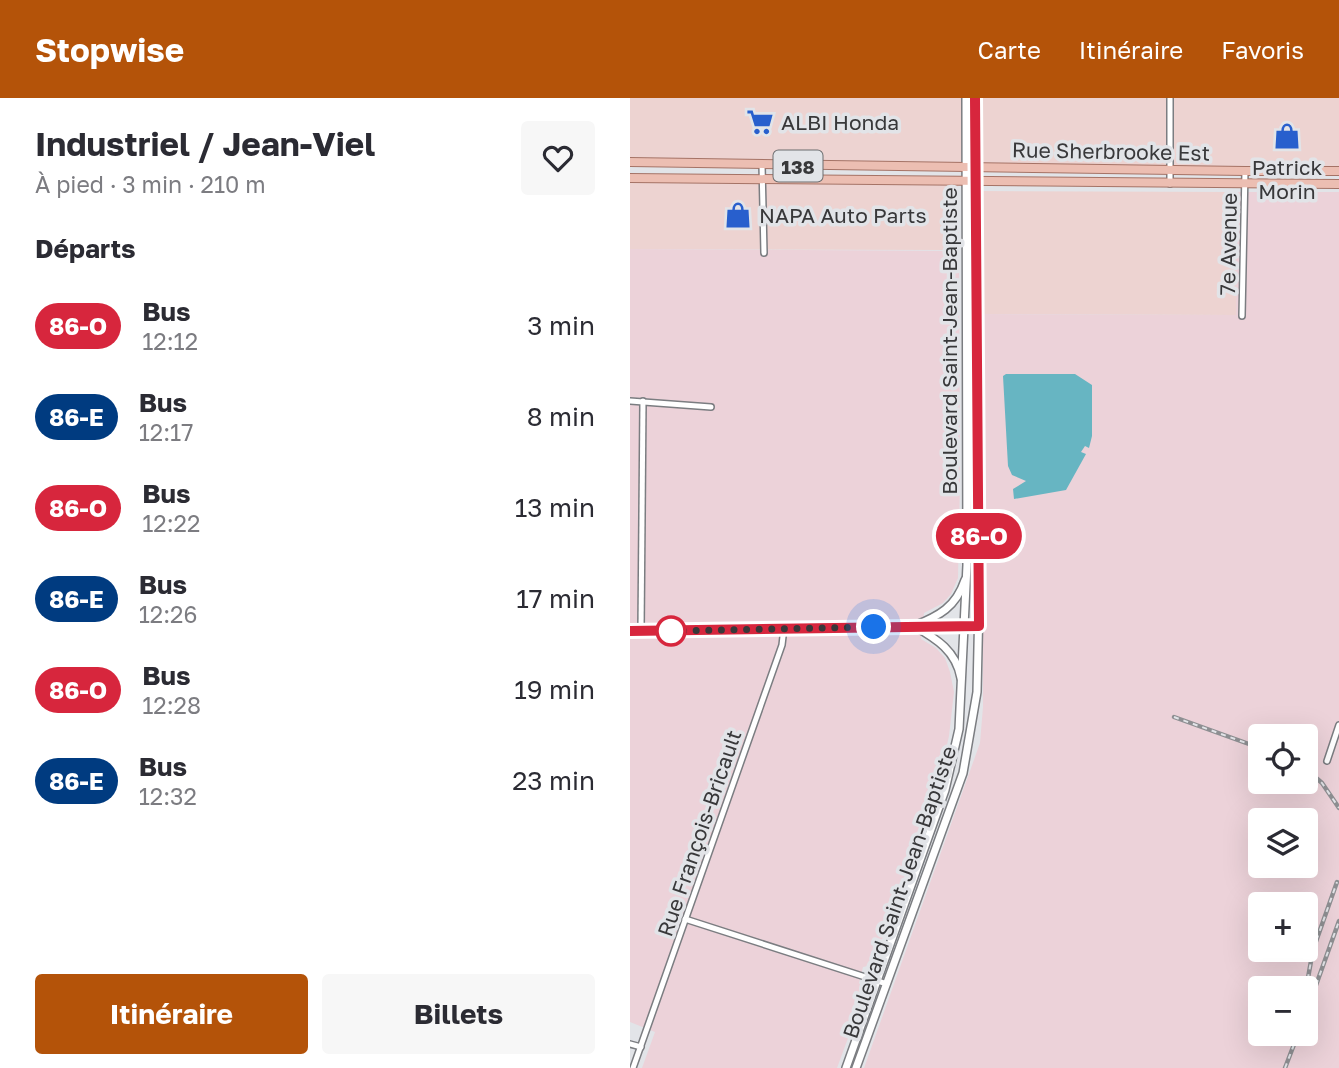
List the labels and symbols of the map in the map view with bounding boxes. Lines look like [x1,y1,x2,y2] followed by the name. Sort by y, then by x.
[745,107,775,137] supermarket icon: ALBI Honda
[781,109,899,135] place label: ALBI Honda
[1272,121,1302,151] shop icon: Patrick Morin
[1012,136,1210,166] street label: Rue Sherbrooke Est
[774,150,822,181] road number: 138
[1252,154,1322,204] place label: Patrick Morin
[936,187,962,495] street label: Boulevard Saint-Jean-Baptiste
[1214,192,1242,296] street label: 7e Avenue
[723,200,753,230] shop icon: NAPA Auto Parts
[759,202,927,228] place label: NAPA Auto Parts
[930,513,1028,559] line badge: 86-O
[856,609,891,644] your location
[656,616,686,646] unlabelled marker
[651,726,747,940] street label: Rue François-Bricault
[837,742,961,1042] street label: Boulevard Saint-Jean-Baptiste

